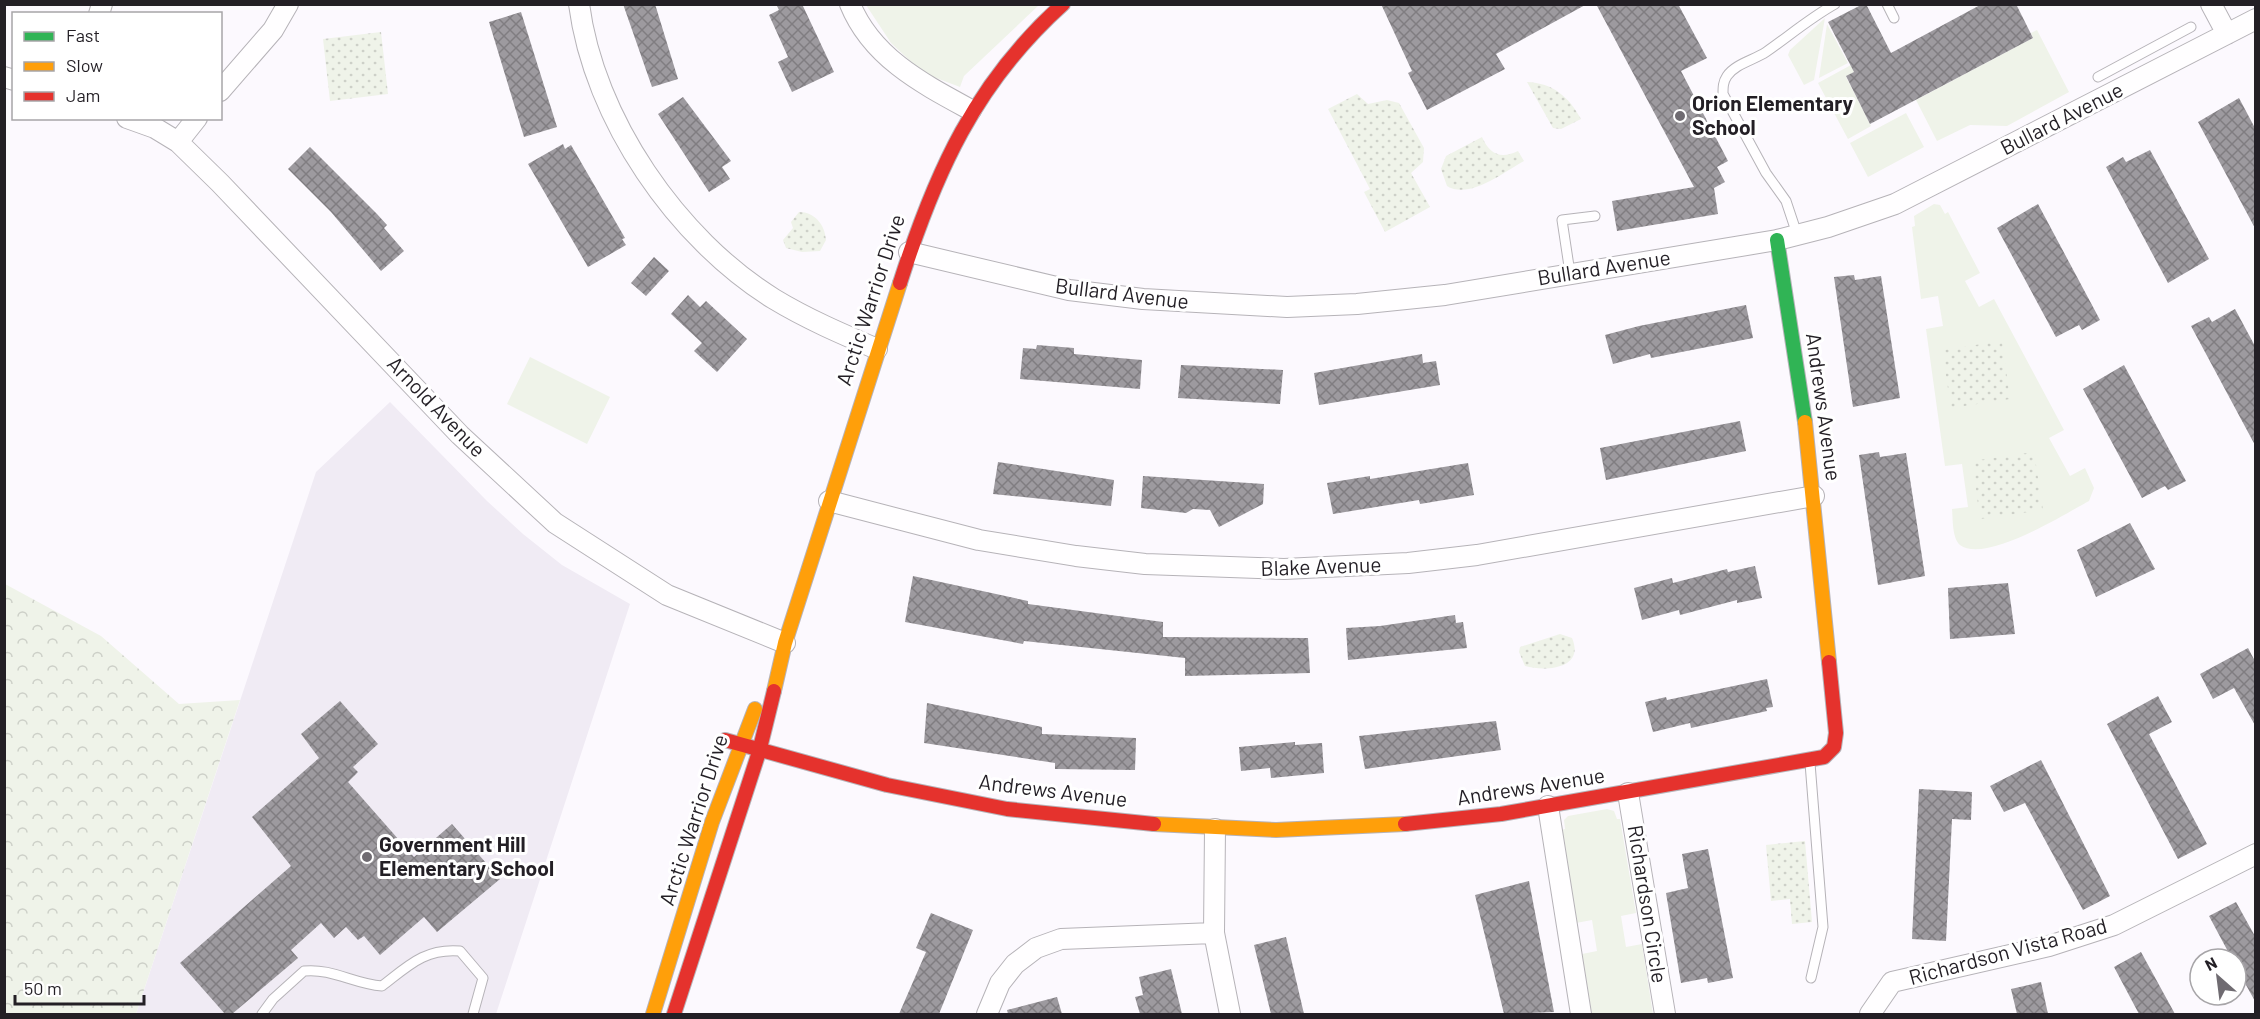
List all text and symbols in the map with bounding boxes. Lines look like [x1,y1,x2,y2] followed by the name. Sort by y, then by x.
[12,12,222,120] legend
[66,24,100,46] text: Fast
[66,54,103,76] text: Slow
[1996,76,2127,159] street label: Bullard Avenue
[66,84,100,106] text: Jam
[1692,90,1853,139] place label: Orion Elementary School
[1673,109,1687,123] marker: Orion Elementary School
[830,211,909,388] street label: Arctic Warrior Drive
[1535,244,1672,289] street label: Bullard Avenue
[1054,272,1190,313] street label: Bullard Avenue
[1802,331,1847,482] street label: Andrews Avenue
[383,350,491,461] street label: Arnold Avenue
[1260,551,1382,580] street label: Blake Avenue
[653,731,732,908] street label: Arctic Warrior Drive
[1455,761,1606,810] street label: Andrews Avenue
[978,768,1129,811] street label: Andrews Avenue
[1624,823,1673,985] street label: Richardson Circle
[379,831,554,880] place label: Government Hill Elementary School
[360,850,374,864] marker: Government Hill Elementary School
[1906,912,2109,989] street label: Richardson Vista Road
[2188,947,2248,1007] north arrow
[2202,952,2220,974] text: N
[15,968,144,1006] scale bar
[24,977,62,999] text: 50 m

